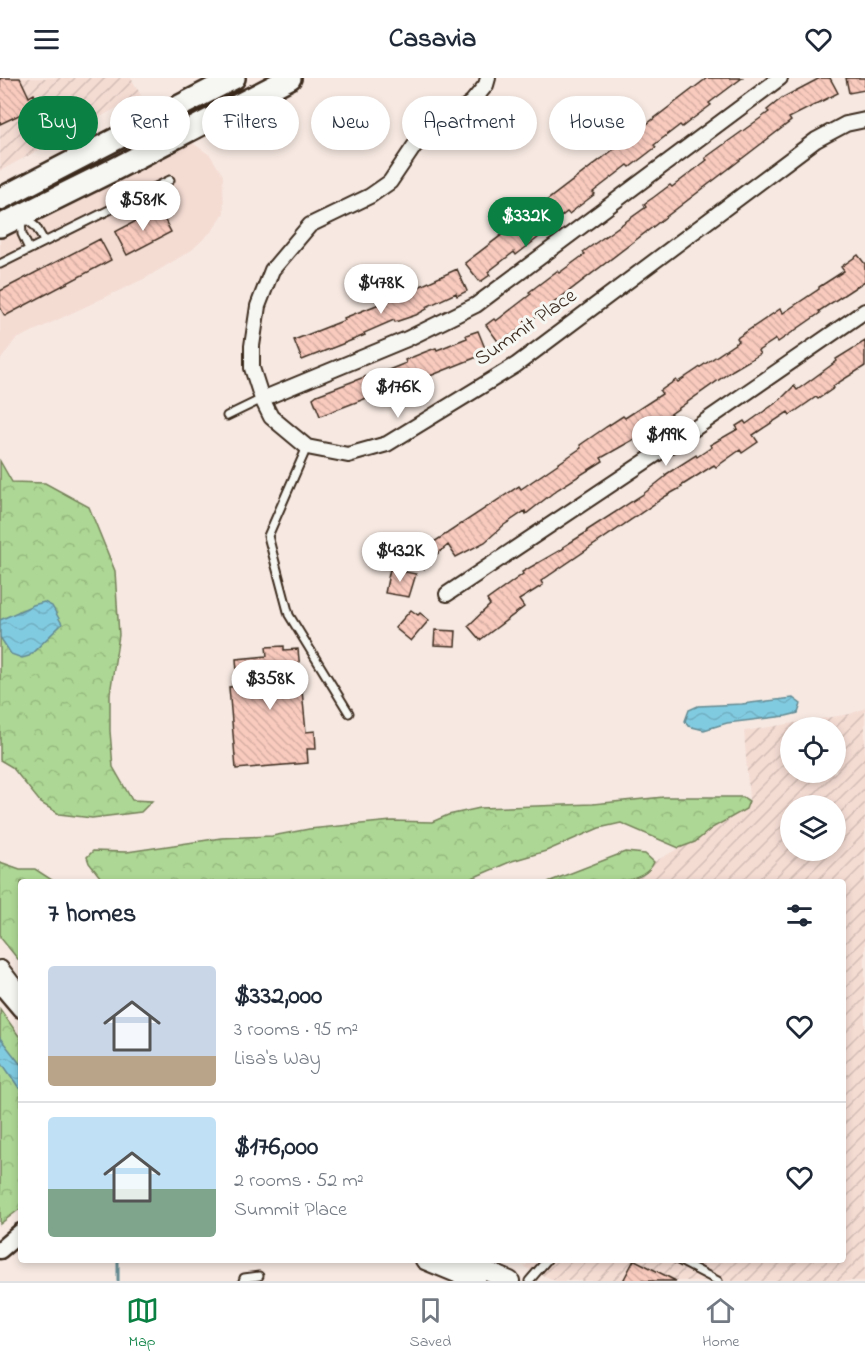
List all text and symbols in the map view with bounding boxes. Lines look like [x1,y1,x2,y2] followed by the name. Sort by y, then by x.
[389,20,476,59] text: Casavia
[30,23,63,56] icon: menu
[802,23,835,56] icon: heart
[18,96,98,150] chip: Buy
[110,96,190,150] chip: Rent
[202,96,299,150] chip: Filters
[311,96,390,150] chip: New
[402,96,537,150] chip: Apartment
[549,96,646,150] chip: House
[101,181,185,232] pin: $581K
[119,186,167,215] text: $581K
[484,197,568,248] pin: $332K
[502,202,550,231] text: $332K
[339,264,423,315] pin: $478K
[358,269,404,298] text: $478K
[469,281,584,374] street label: Summit Place
[356,368,440,419] pin: $176K
[375,373,421,402] text: $176K
[624,416,708,467] pin: $199K
[646,421,686,450] text: $199K
[358,532,442,583] pin: $432K
[376,537,424,566] text: $432K
[228,660,312,711] pin: $358K
[246,665,295,694] text: $358K
[780,717,846,861] map controls
[780,717,846,783] button: locate
[780,795,846,861] button: layers
[48,896,136,934] text: 7 homes
[783,899,816,932] icon: filters
[234,978,322,1016] text: $332,000
[96,990,168,1062] icon: home
[783,1010,816,1043] icon: heart
[234,1016,358,1045] text: 3 rooms · 95 m²
[234,1045,321,1074] text: Lisa's Way
[234,1129,318,1167] text: $176,000
[96,1141,168,1213] icon: home
[783,1161,816,1194] icon: heart
[234,1167,364,1196] text: 2 rooms · 52 m²
[234,1196,347,1225] text: Summit Place
[126,1294,159,1354] tab: Map
[410,1294,451,1354] tab: Saved
[702,1294,739,1354] tab: Home

